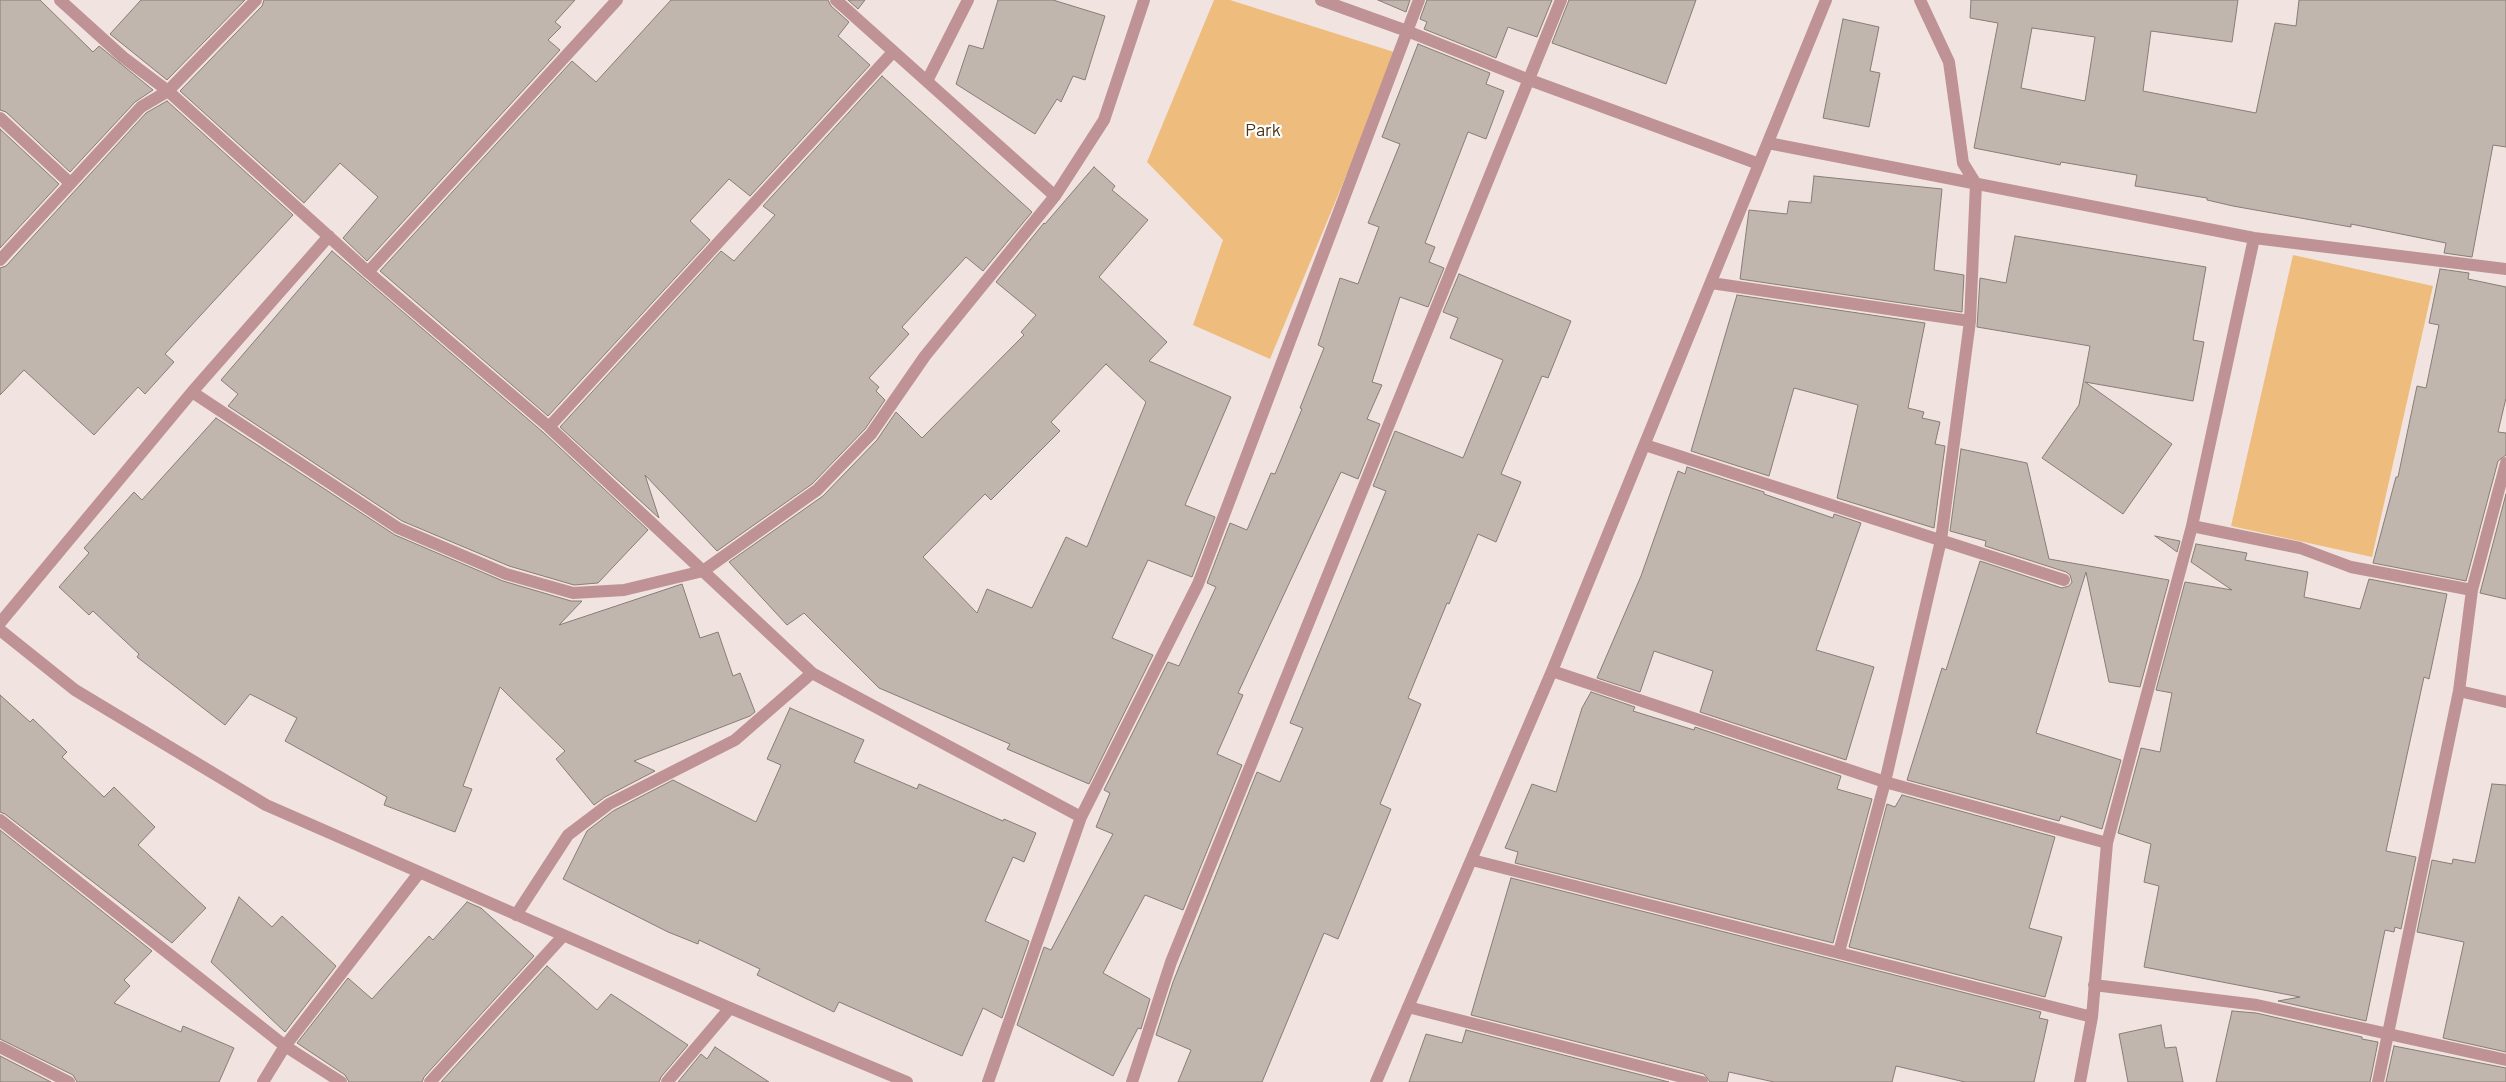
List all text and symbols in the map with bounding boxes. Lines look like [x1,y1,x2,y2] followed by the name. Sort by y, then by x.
[1245,119,1281,141] park label: Park

